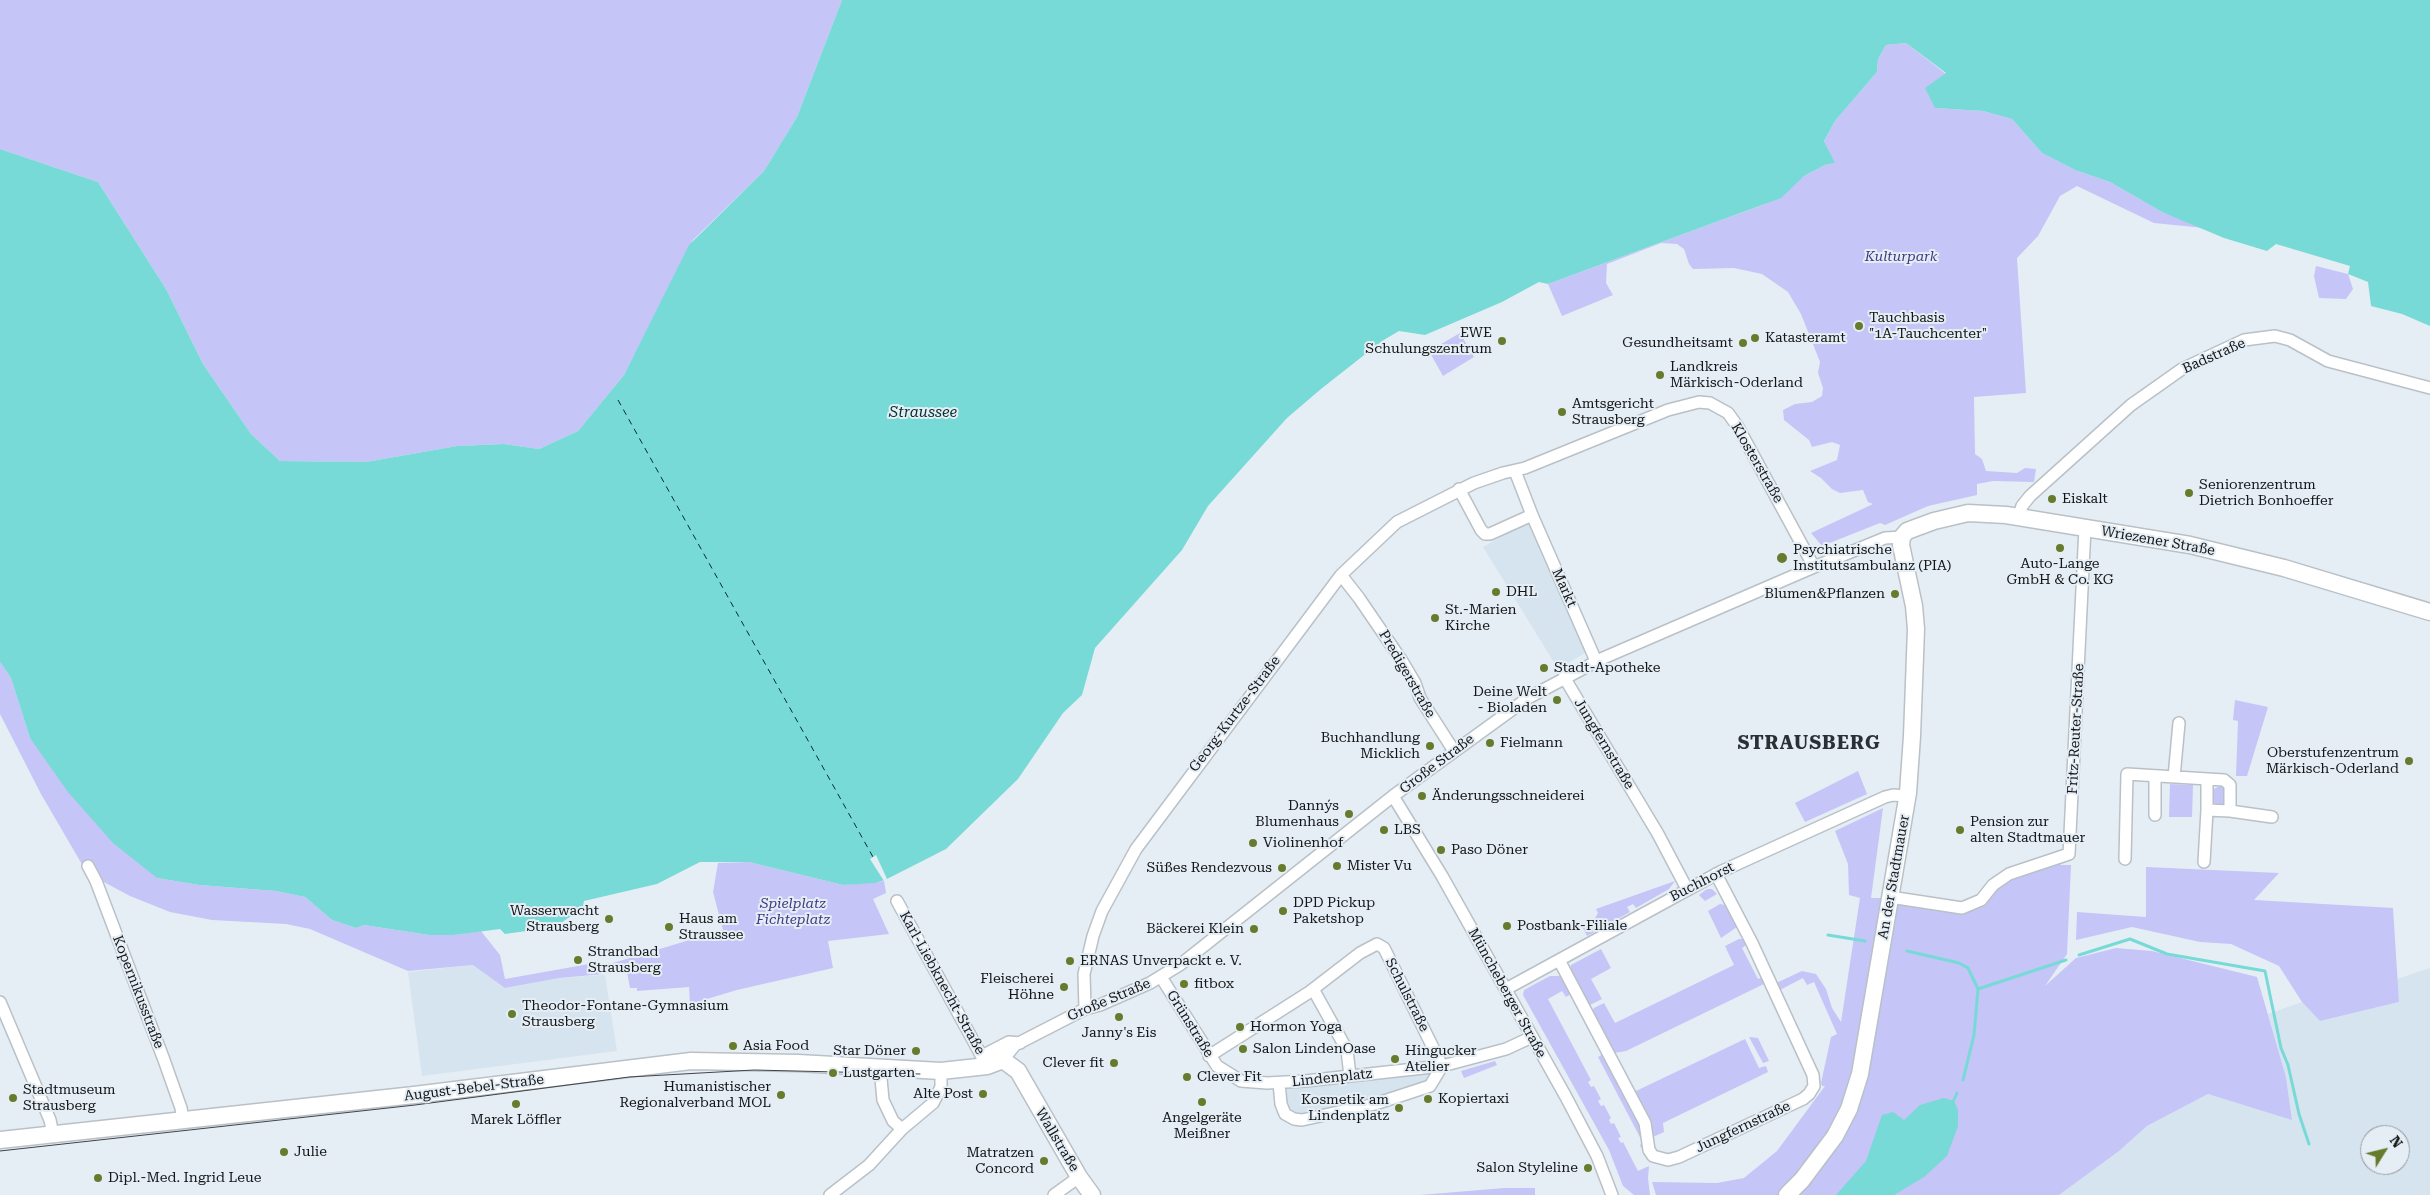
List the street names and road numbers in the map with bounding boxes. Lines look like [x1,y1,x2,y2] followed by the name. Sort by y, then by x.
[2180,335,2248,377] street label: Badstraße
[1727,420,1787,506] street label: Klosterstraße
[2100,523,2216,559] street label: Wriezener Straße
[1548,566,1580,610] street label: Markt
[1375,627,1439,721] street label: Predigerstraße
[1186,653,1284,775] street label: Georg-Kurtze-Straße
[2064,663,2088,795] street label: Fritz-Reuter-Straße
[1570,696,1638,792] street label: Jungfernstraße
[1397,731,1477,797] street label: Große Straße
[1875,813,1913,941] street label: An der Stadtmauer
[1667,859,1737,905] street label: Buchhorst
[896,909,988,1057] street label: Karl-Liebknecht-Straße
[1464,925,1550,1061] street label: Müncheberger Straße
[109,933,167,1051] street label: Kopernikusstraße
[1381,955,1433,1035] street label: Schulstraße
[1065,975,1153,1025] street label: Große Straße
[1163,987,1217,1061] street label: Grünstraße
[1291,1065,1373,1091] street label: Lindenplatz
[403,1071,545,1105] street label: August-Bebel-Straße
[1693,1098,1793,1156] street label: Jungfernstraße
[1031,1105,1083,1175] street label: Wallstraße

